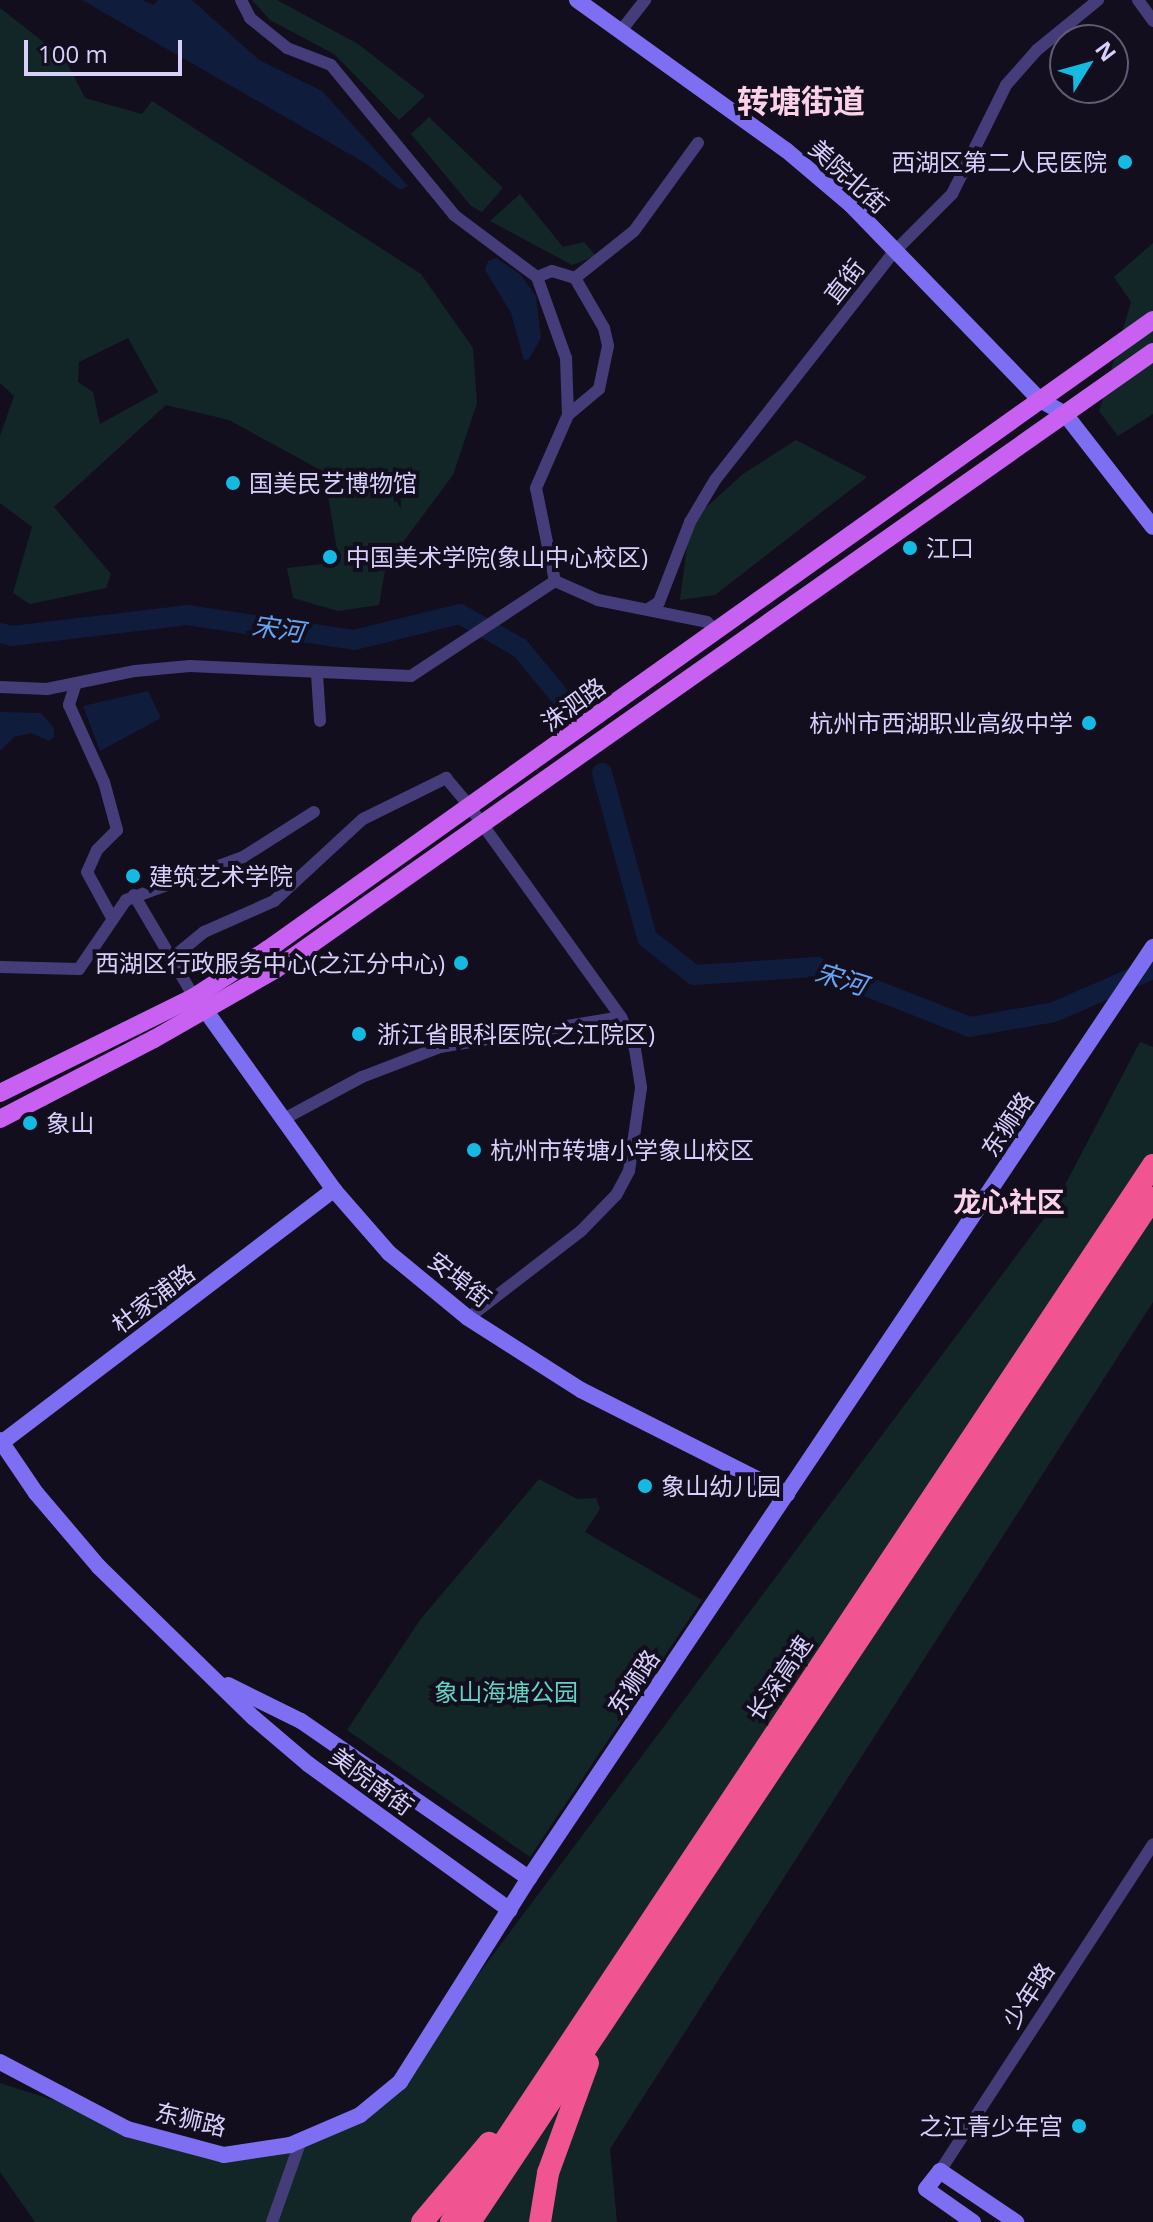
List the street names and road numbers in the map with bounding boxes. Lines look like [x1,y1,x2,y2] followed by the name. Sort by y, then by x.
[804,133,894,219] street label: 美院北街
[818,253,870,309] street label: 直街
[535,671,611,737] street label: 洙泗路
[975,1086,1039,1162] street label: 东狮路
[423,1245,497,1313] street label: 安埠街
[106,1258,200,1338] street label: 杜家浦路
[740,1630,818,1726] street label: 长深高速
[601,1644,665,1720] street label: 东狮路
[325,1741,419,1821] street label: 美院南街
[996,1957,1060,2033] street label: 少年路
[153,2097,229,2141] street label: 东狮路

